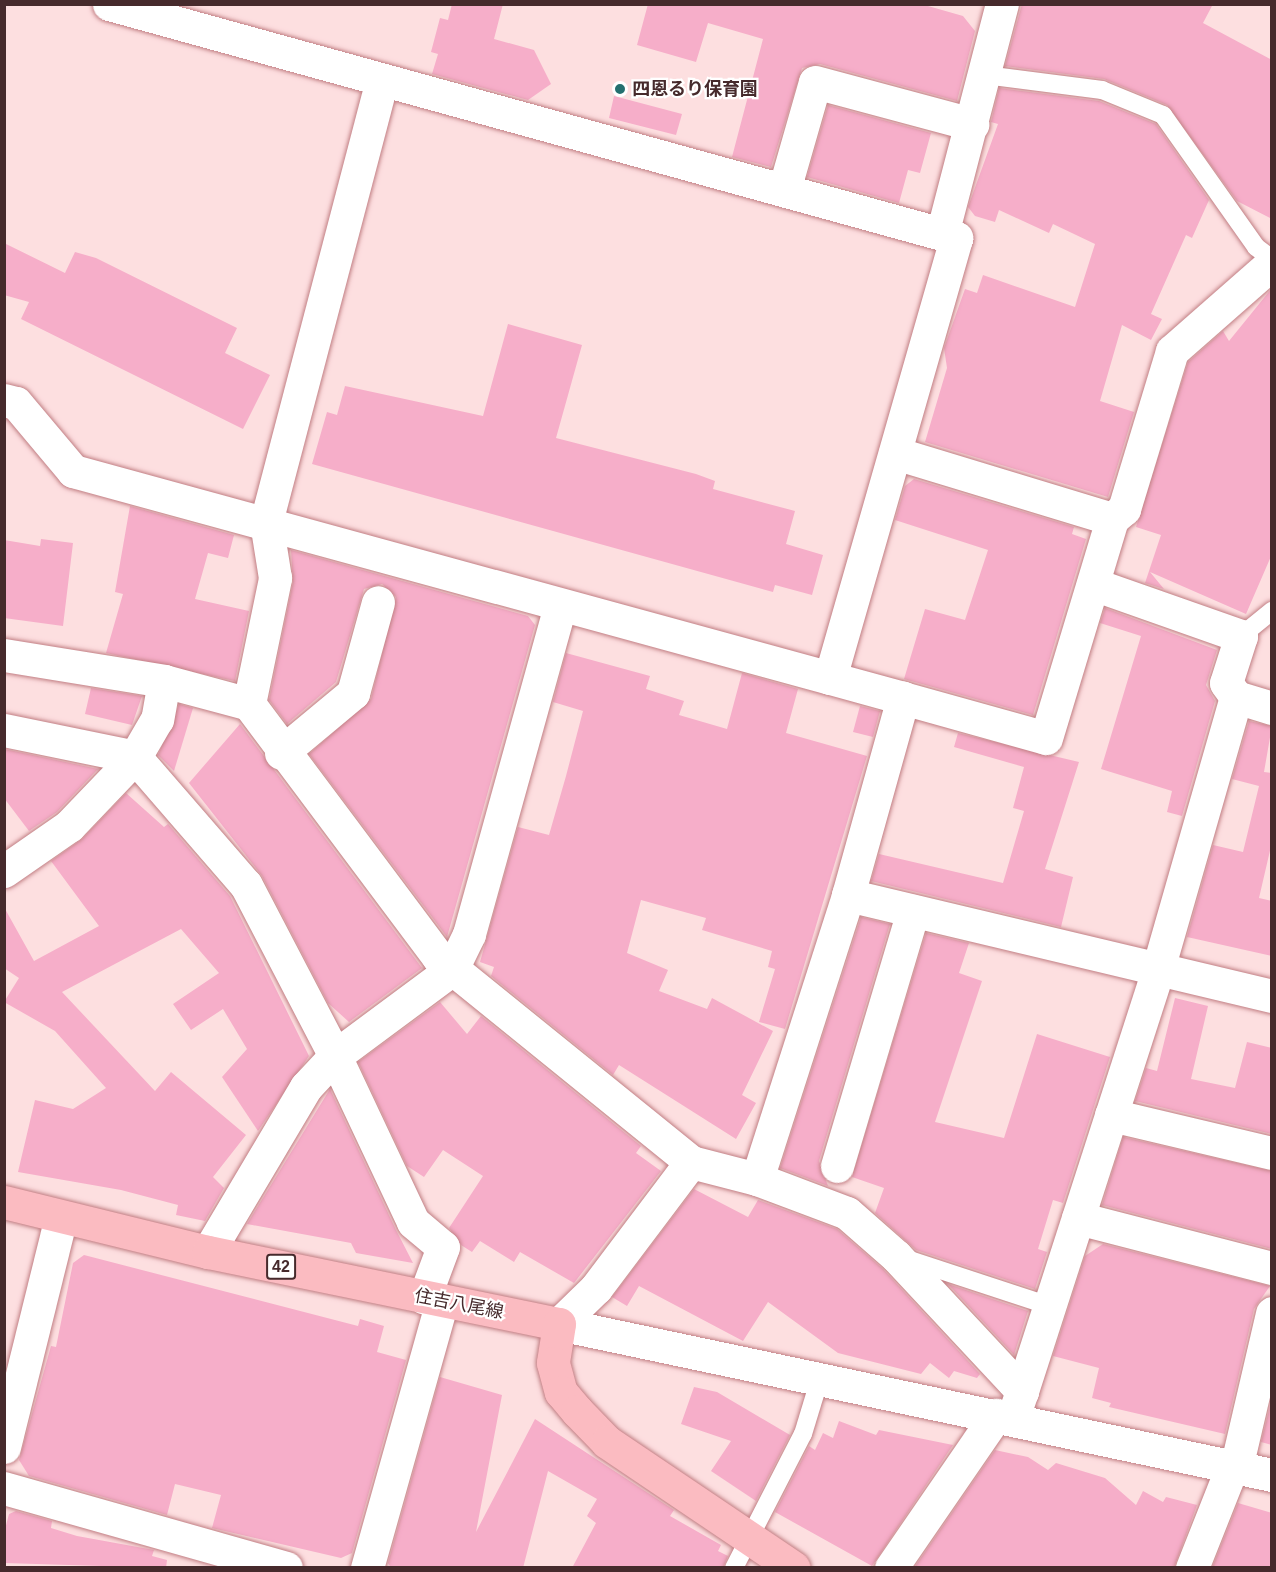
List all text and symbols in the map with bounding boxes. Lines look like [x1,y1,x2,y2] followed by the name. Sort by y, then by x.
[632,78,758,100] place label: 四恩るり保育園
[613,82,627,96] marker: 四恩るり保育園
[266,1254,296,1280] road number: 42
[413,1285,505,1323] street label: 住吉八尾線

